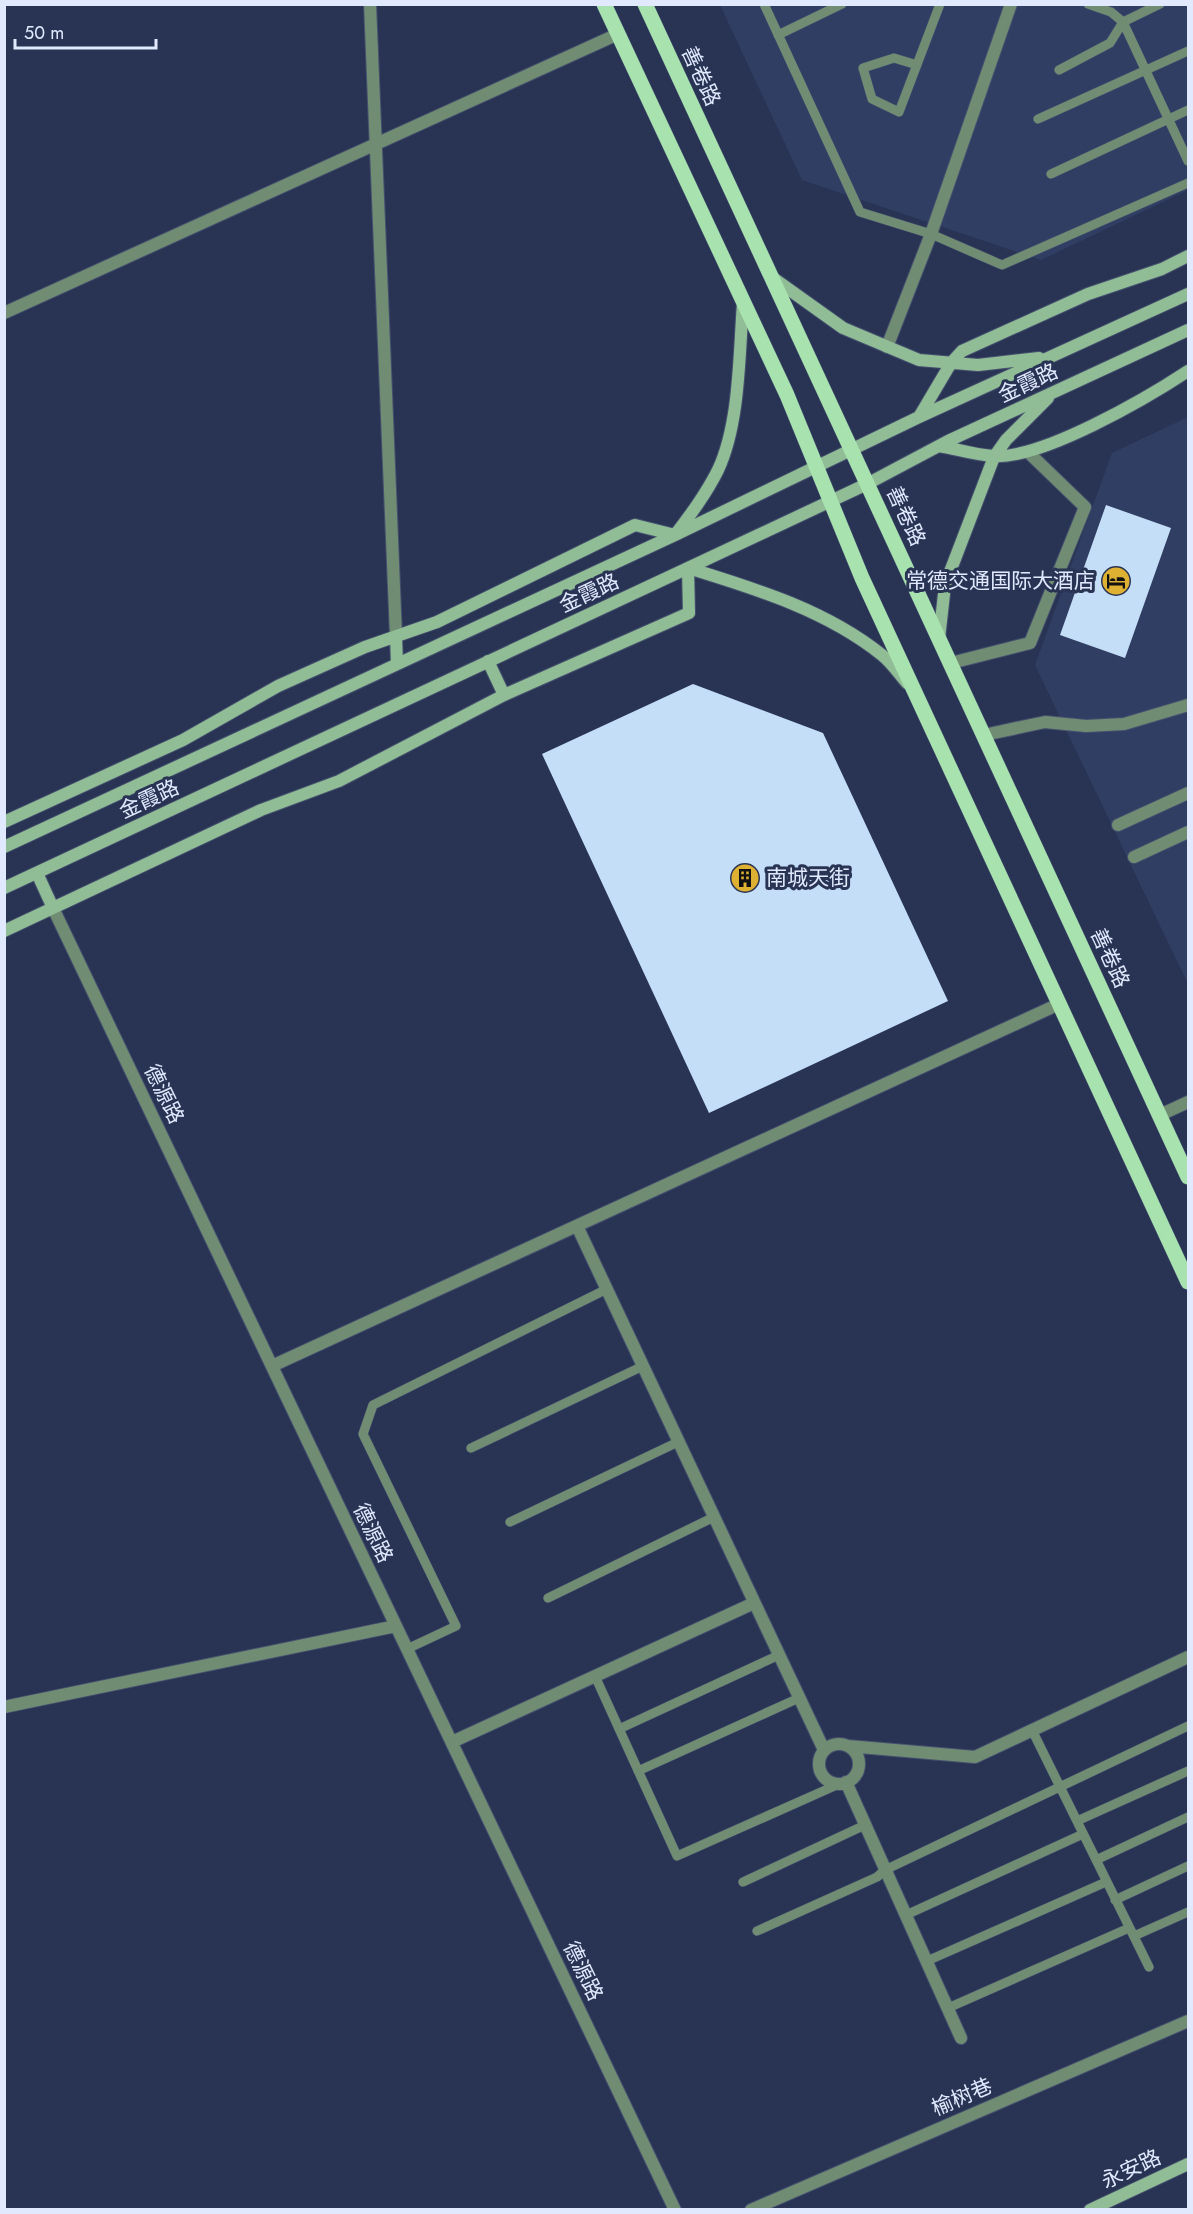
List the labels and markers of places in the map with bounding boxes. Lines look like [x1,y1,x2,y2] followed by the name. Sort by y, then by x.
[1100,565,1132,597] hotel icon: 常德交通国际大酒店
[906,566,1095,596] place label: 常德交通国际大酒店
[729,862,761,894] building icon: 南城天街
[766,863,850,893] place label: 南城天街

